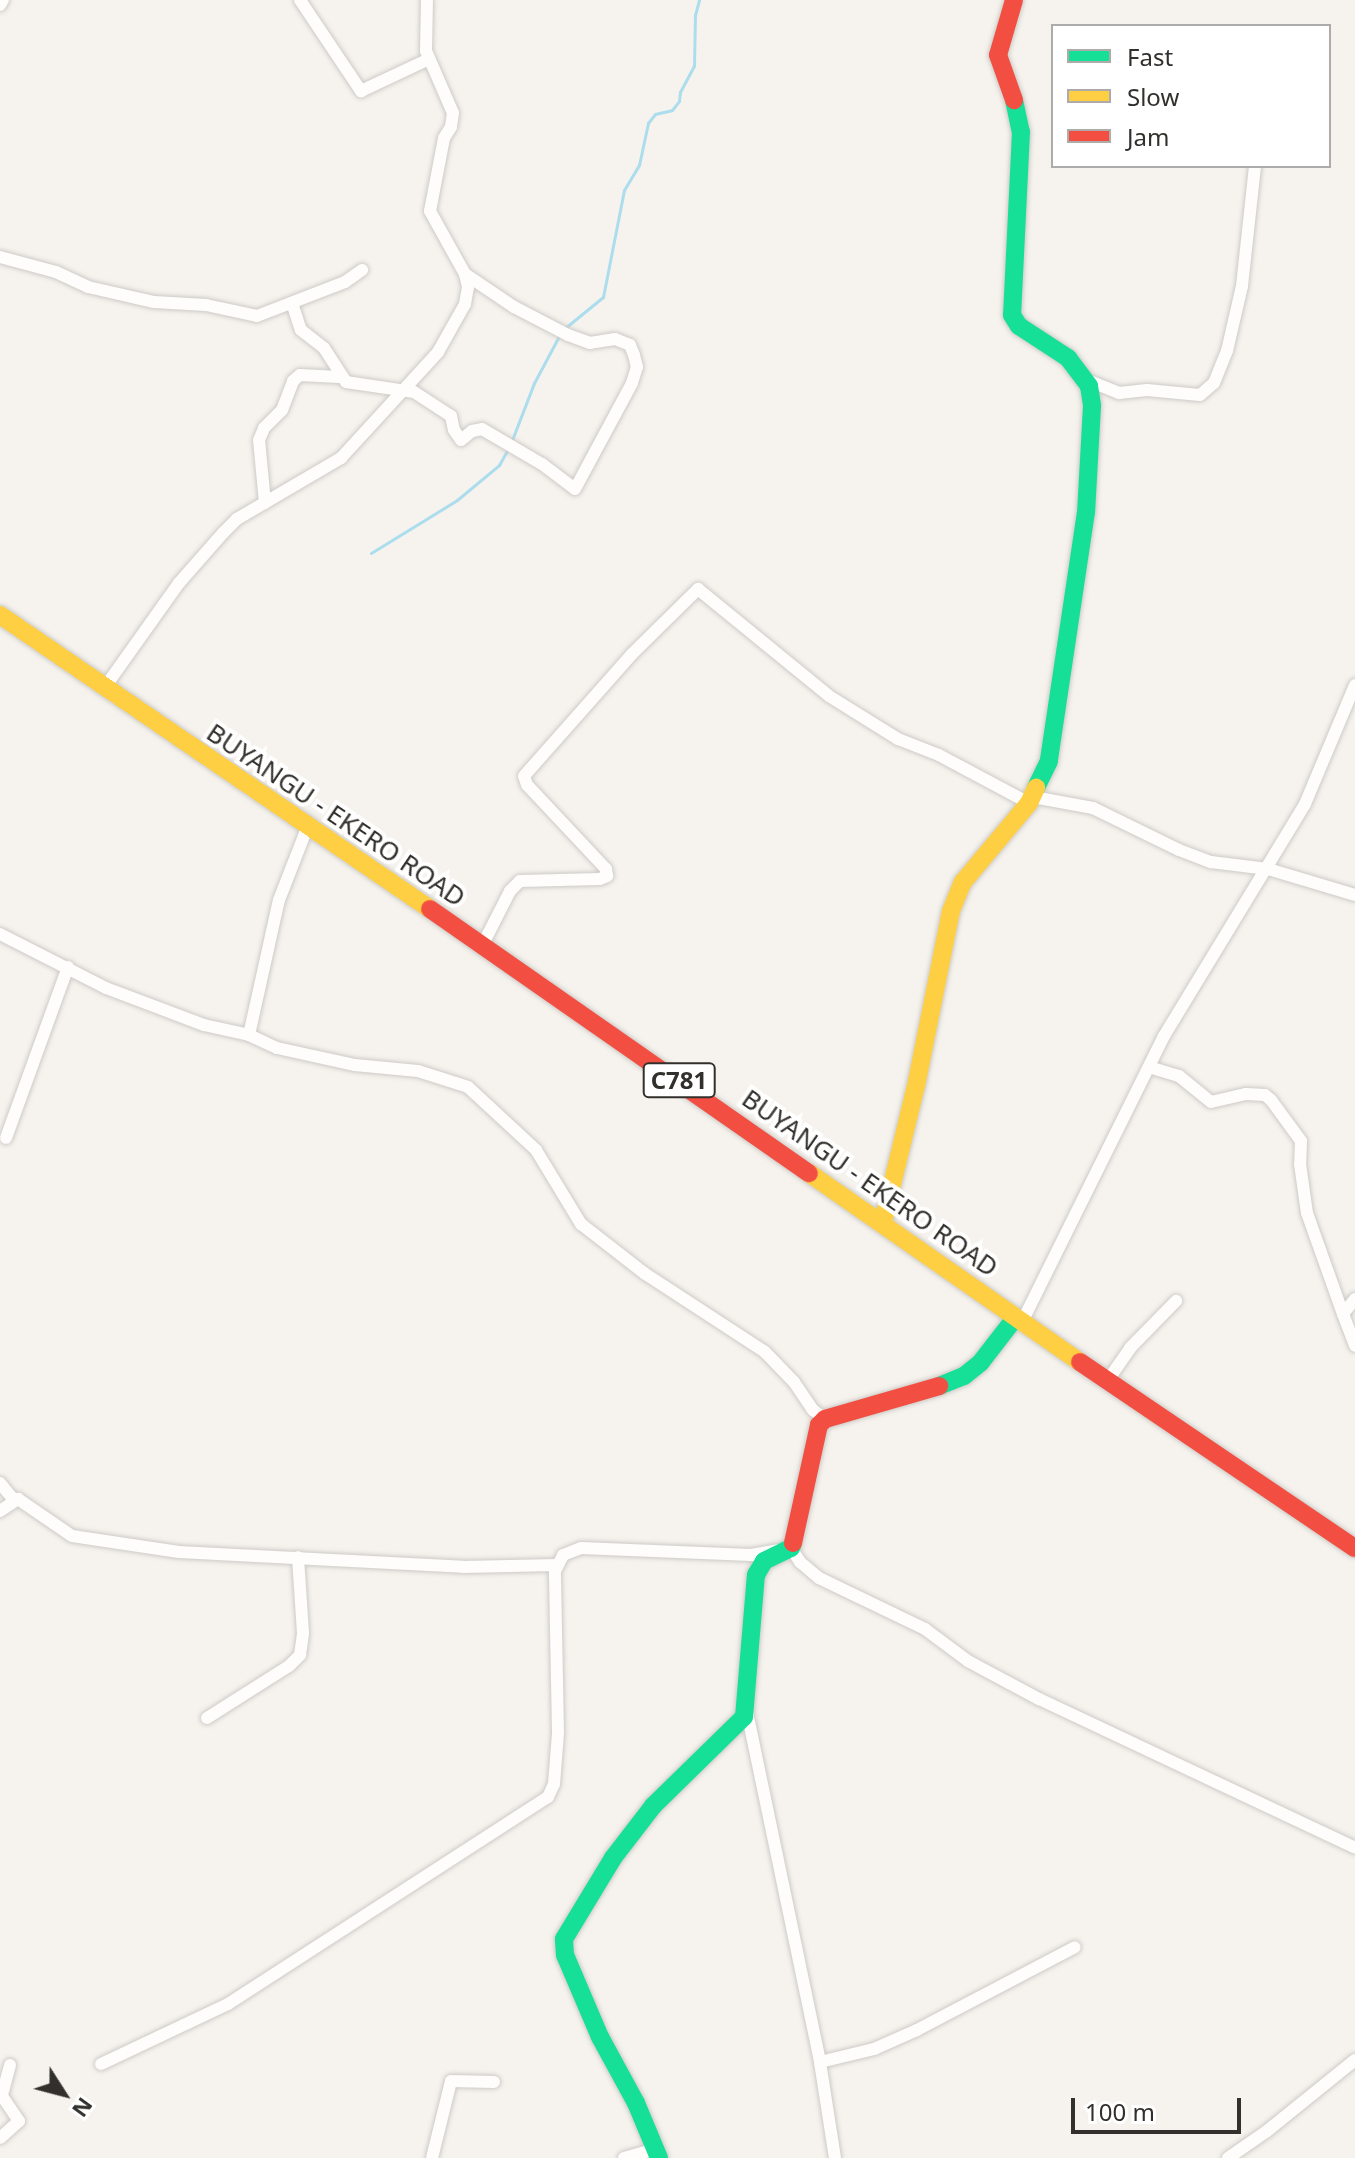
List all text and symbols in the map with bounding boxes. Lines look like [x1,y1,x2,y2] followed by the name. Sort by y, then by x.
[1051,24,1331,168] legend
[1127,40,1173,73] text: Fast
[1127,80,1179,113] text: Slow
[1127,120,1169,153] text: Jam
[201,717,471,913] street label: BUYANGU - EKERO ROAD
[641,1060,717,1100] road number: C781
[736,1083,1004,1283] street label: BUYANGU - EKERO ROAD
[24,2054,104,2134] north arrow
[1075,2082,1245,2132] scale bar
[66,2092,101,2124] text: N
[1085,2095,1155,2128] text: 100 m

